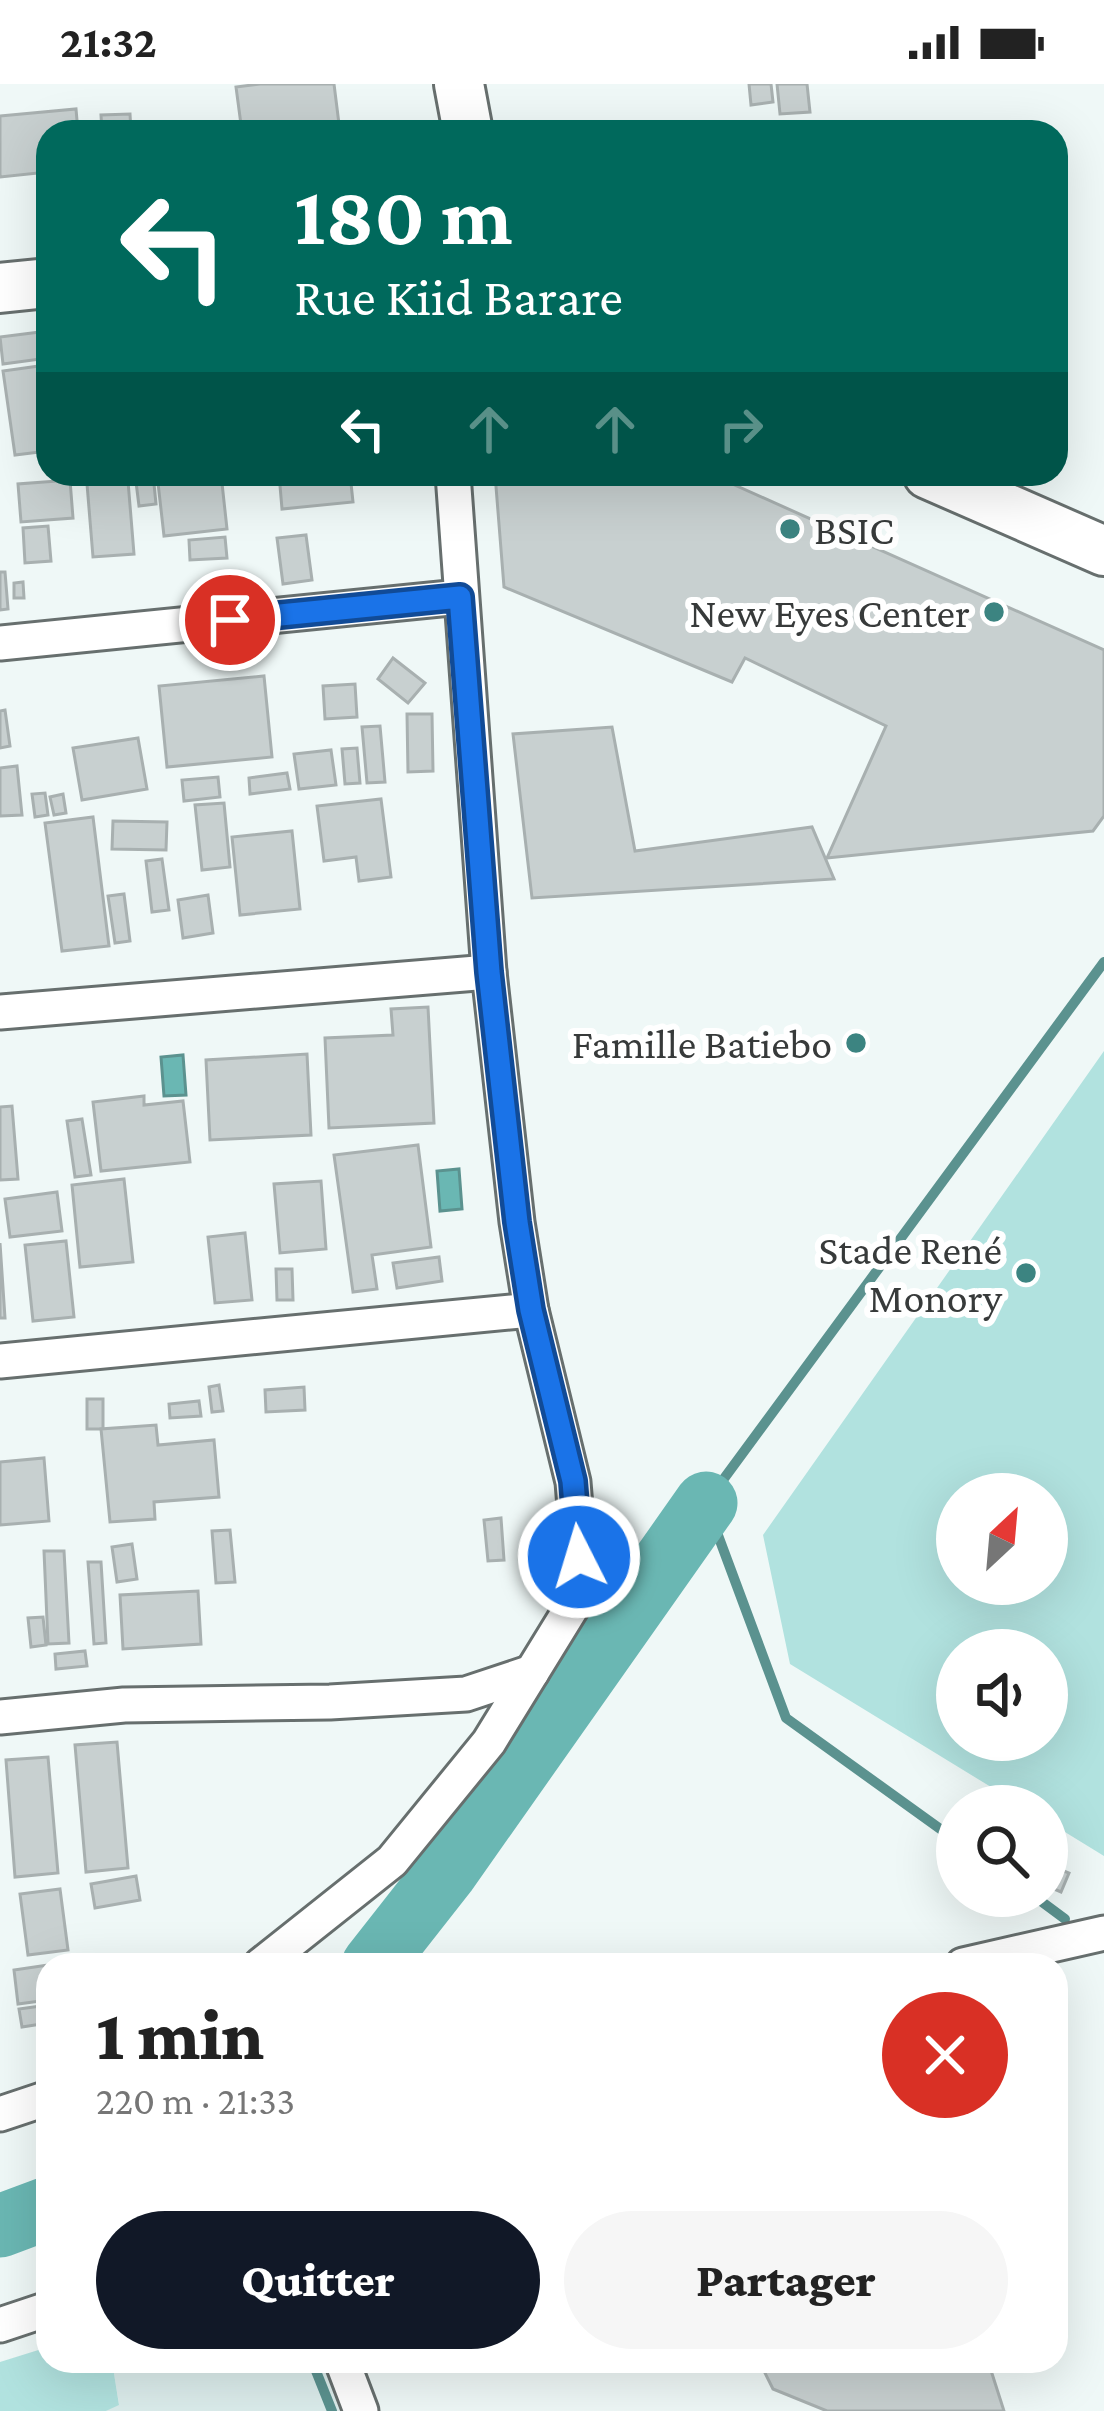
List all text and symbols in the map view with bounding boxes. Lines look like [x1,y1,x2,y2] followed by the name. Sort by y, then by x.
[60,17,157,67] text: 21:32
[96,168,252,324] icon: left
[294,169,513,262] text: 180 m
[294,267,623,327] text: Rue Kiid Barare
[330,396,396,462] icon: left
[456,396,522,462] icon: ahead
[582,396,648,462] icon: ahead
[708,396,774,462] icon: right
[814,506,894,553] place label: BSIC
[777,516,803,542] marker: BSIC
[179,569,281,671] pin
[197,587,263,653] icon: arrive
[689,589,970,636] place label: New Eyes Center
[981,599,1007,625] marker: New Eyes Center
[572,1020,832,1067] place label: Famille Batiebo
[843,1030,869,1056] marker: Famille Batiebo
[819,1226,1003,1321] place label: Stade René Monory
[1013,1260,1039,1286] marker: Stade René Monory
[936,1473,1068,1605] north arrow
[936,1473,1068,1917] map controls
[516,1494,642,1620] position arrow
[936,1629,1068,1761] button: sound
[936,1785,1068,1917] button: search
[882,1992,1008,2118] button: close
[96,1994,264,2074] text: 1 min
[96,2079,295,2122] text: 220 m · 21:33
[96,2211,540,2349] button: Quitter
[564,2211,1008,2349] button: Partager

